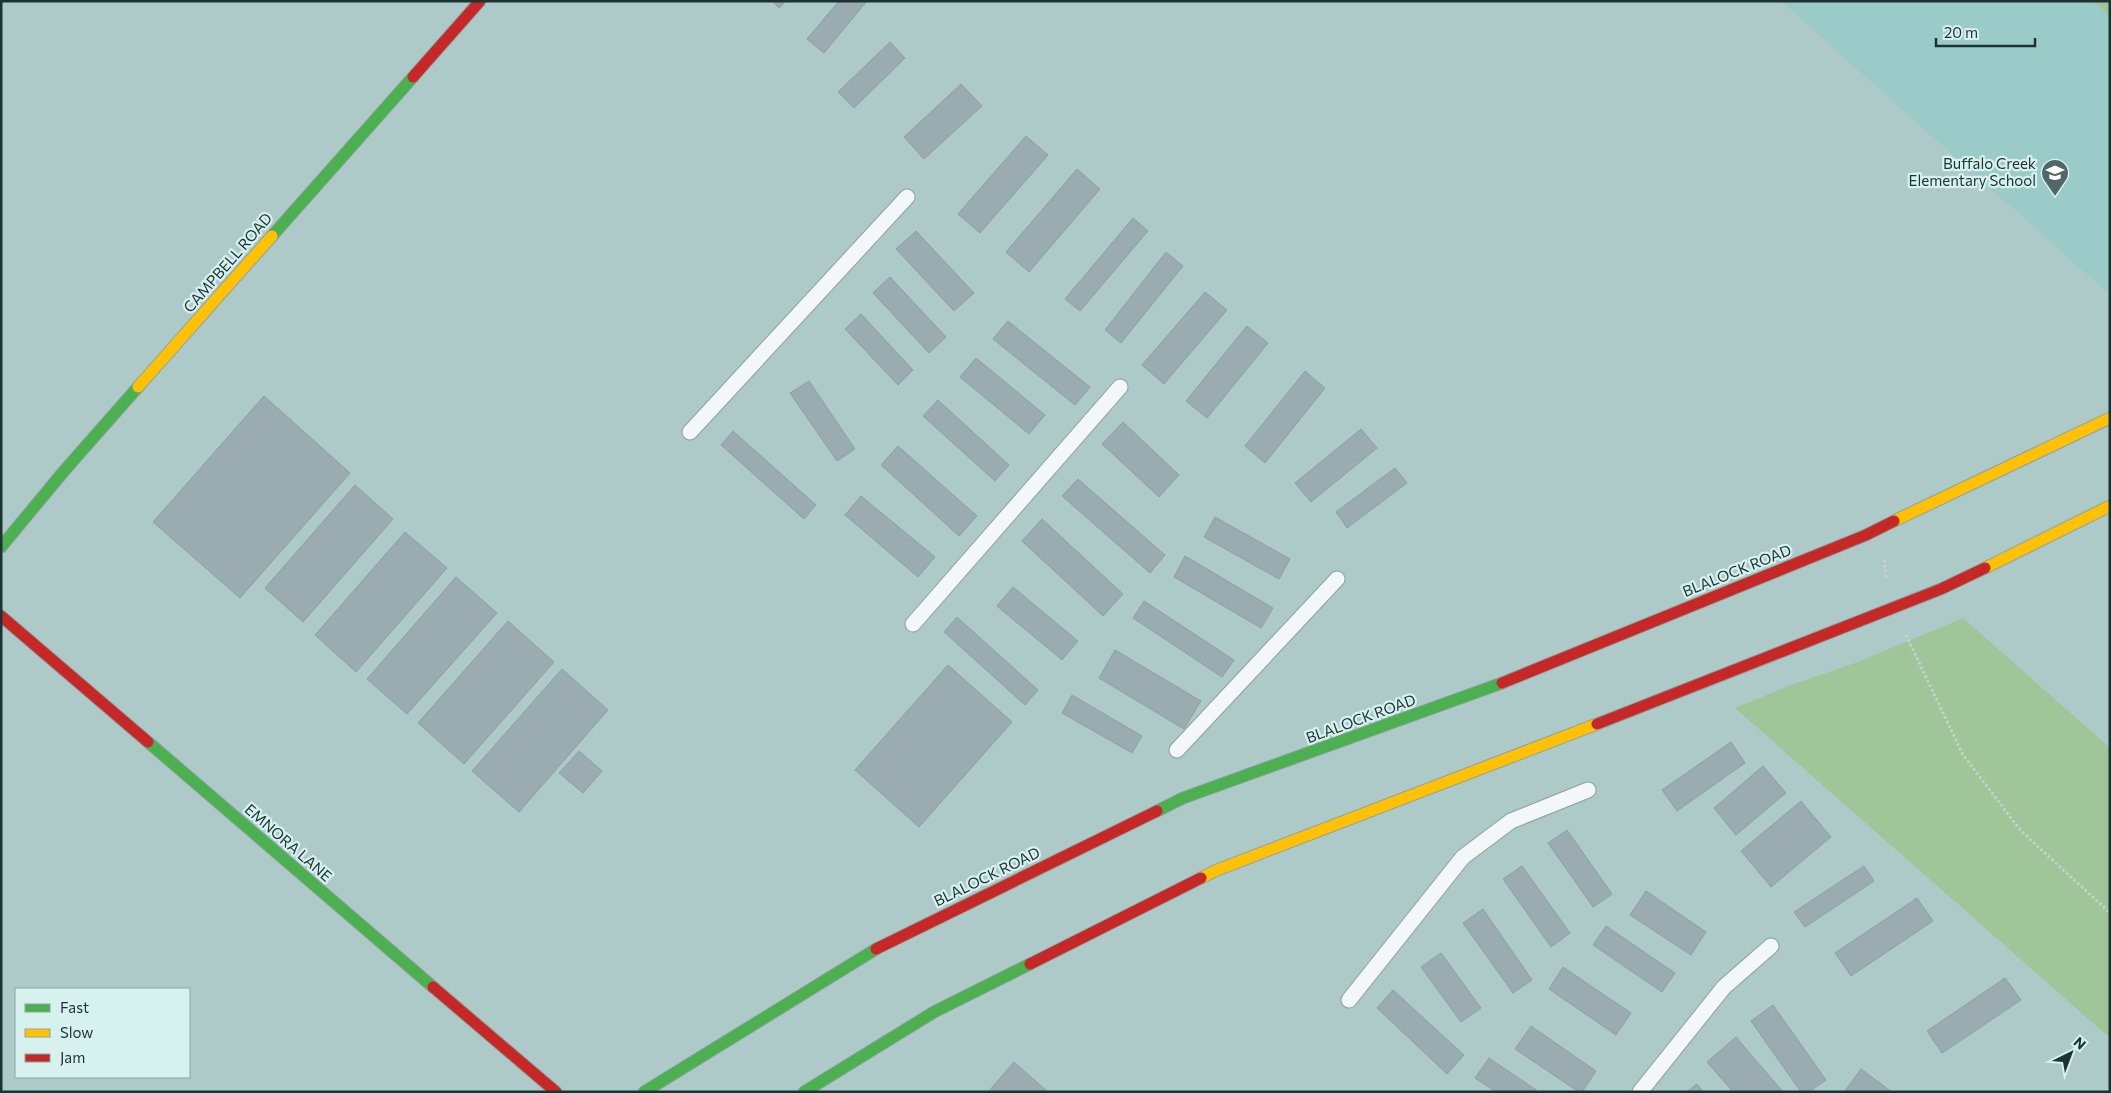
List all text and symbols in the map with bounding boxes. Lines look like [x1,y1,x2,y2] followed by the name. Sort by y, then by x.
[1936,15,2035,47] scale bar
[1944,23,1978,41] text: 20 m
[1909,154,2036,189] place label: Buffalo Creek Elementary School
[2040,158,2070,197] school or university icon: Buffalo Creek Elementary School
[179,209,275,316] street label: CAMPBELL ROAD
[1680,540,1794,600] street label: BLALOCK ROAD
[1303,690,1418,746] street label: BLALOCK ROAD
[242,800,336,885] street label: EMNORA LANE
[931,843,1042,909] street label: BLALOCK ROAD
[15,988,190,1078] legend
[60,998,89,1016] text: Fast
[60,1023,93,1041] text: Slow
[2046,1028,2096,1078] north arrow
[2070,1033,2090,1053] text: N
[60,1048,85,1066] text: Jam

